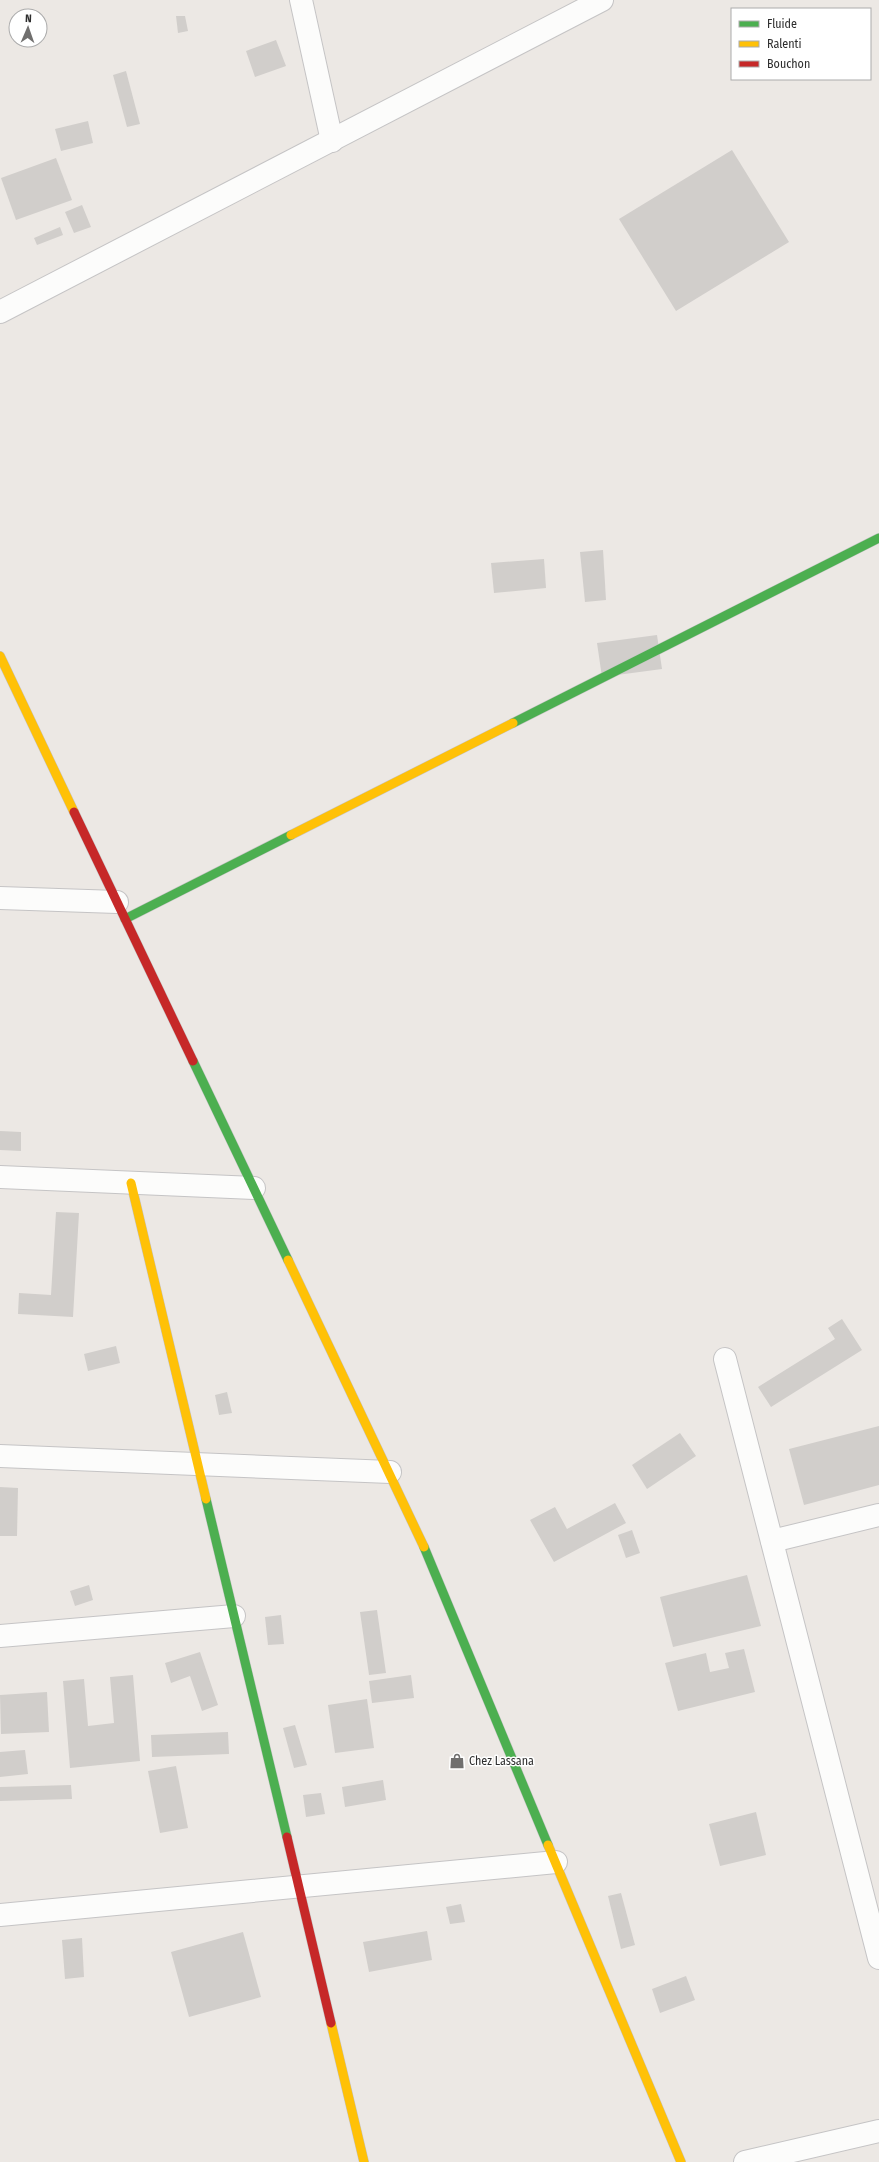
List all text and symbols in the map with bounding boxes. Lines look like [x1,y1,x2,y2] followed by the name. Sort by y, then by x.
[8,8,48,48] north arrow
[731,8,871,80] legend
[25,12,32,25] text: N
[767,17,797,31] text: Fluide
[767,37,802,51] text: Ralenti
[767,57,810,71] text: Bouchon
[448,1752,466,1770] shop icon: Chez Lassana
[469,1754,534,1768] place label: Chez Lassana

